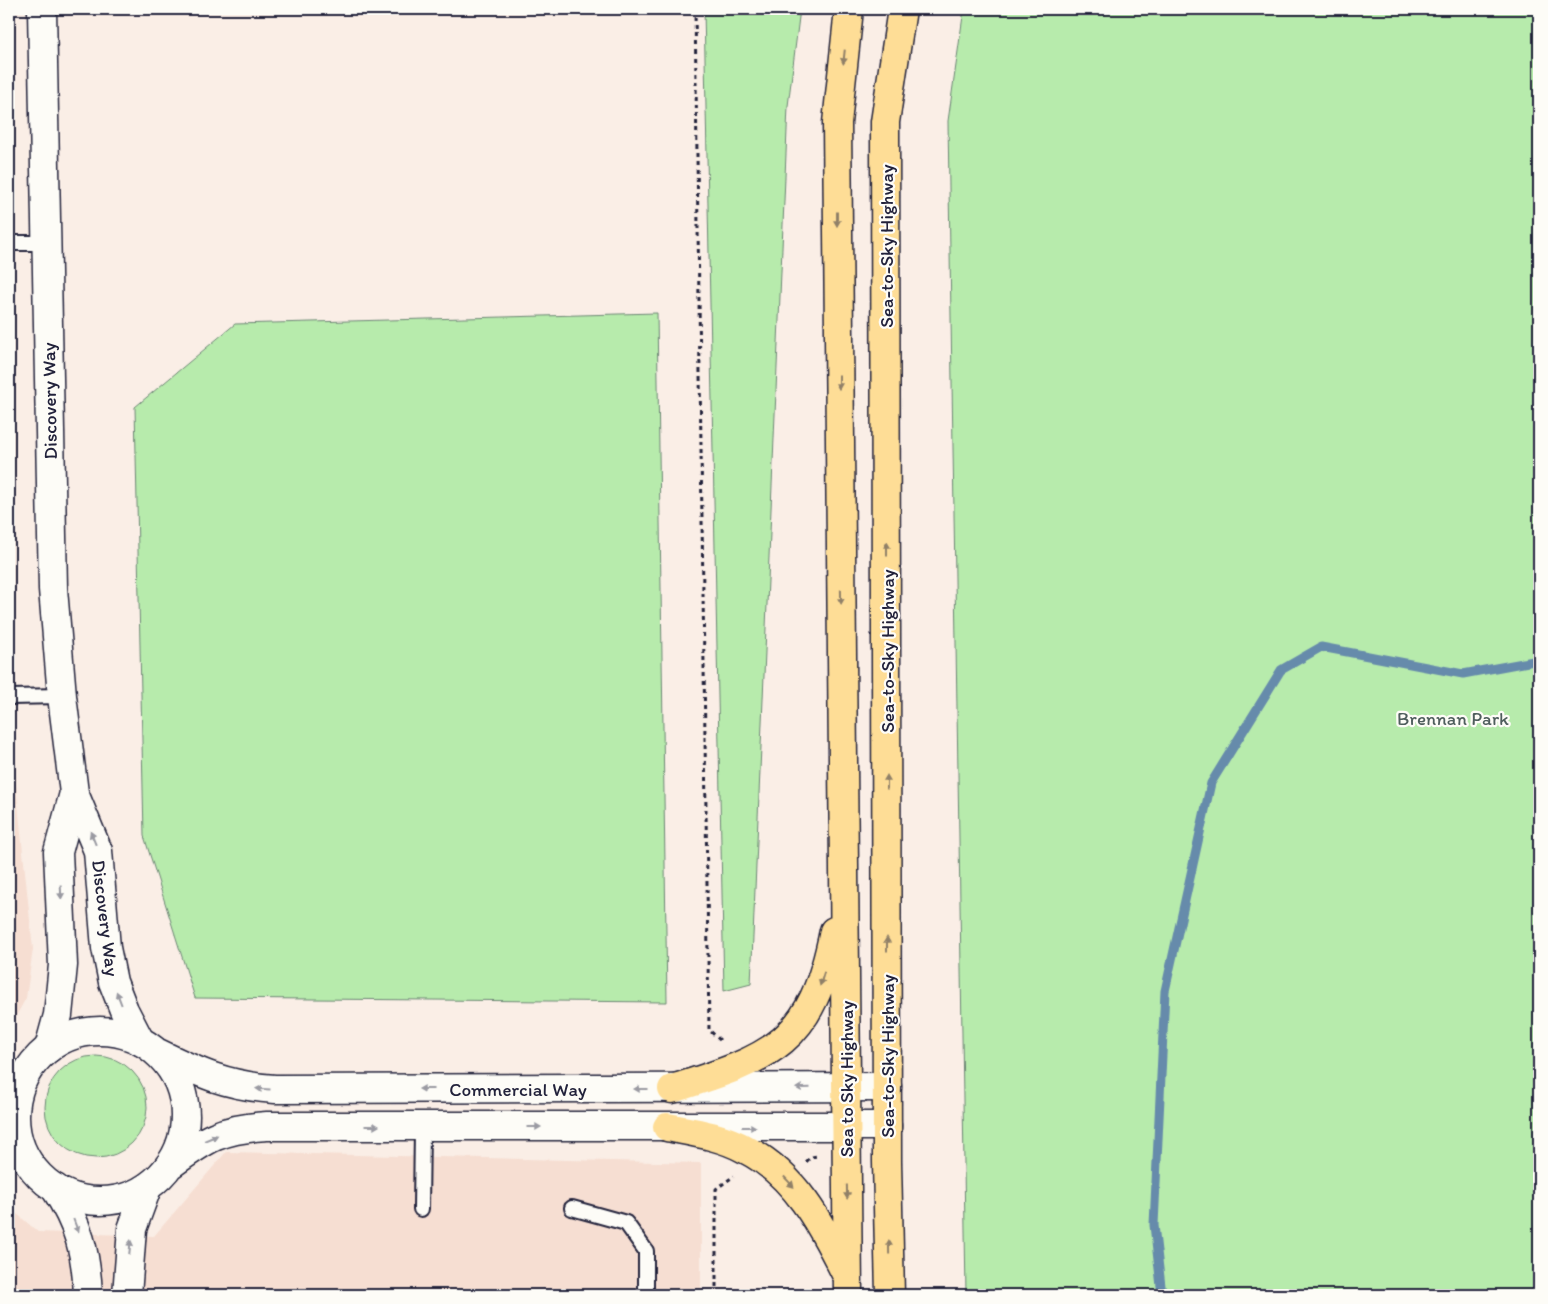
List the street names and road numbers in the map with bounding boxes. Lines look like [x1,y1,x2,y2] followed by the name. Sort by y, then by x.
[875,164,898,328] street label: Sea-to-Sky Highway
[37,342,62,460] street label: Discovery Way
[876,569,899,733] street label: Sea-to-Sky Highway
[87,858,124,978] street label: Discovery Way
[876,974,899,1138] street label: Sea-to-Sky Highway
[835,1001,858,1157] street label: Sea to Sky Highway
[449,1078,587,1101] street label: Commercial Way

